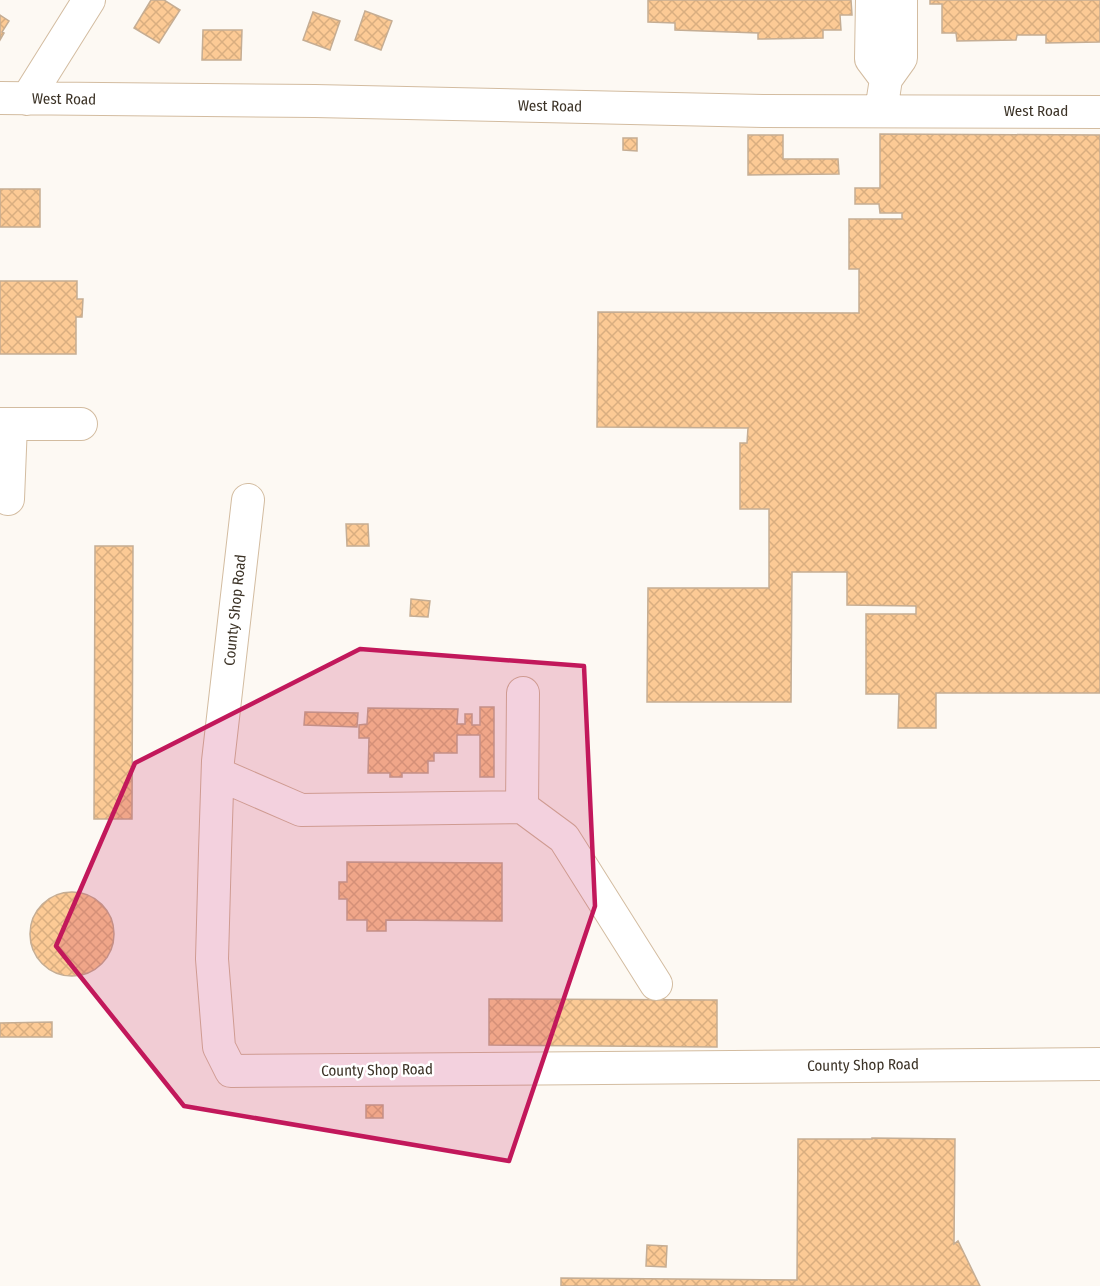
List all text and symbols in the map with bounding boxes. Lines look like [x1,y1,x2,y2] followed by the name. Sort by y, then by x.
[32,89,96,109] street label: West Road
[518,96,582,116] street label: West Road
[1004,102,1068,120] street label: West Road
[220,553,250,667] street label: County Shop Road
[807,1055,919,1075] street label: County Shop Road
[321,1060,433,1080] street label: County Shop Road

